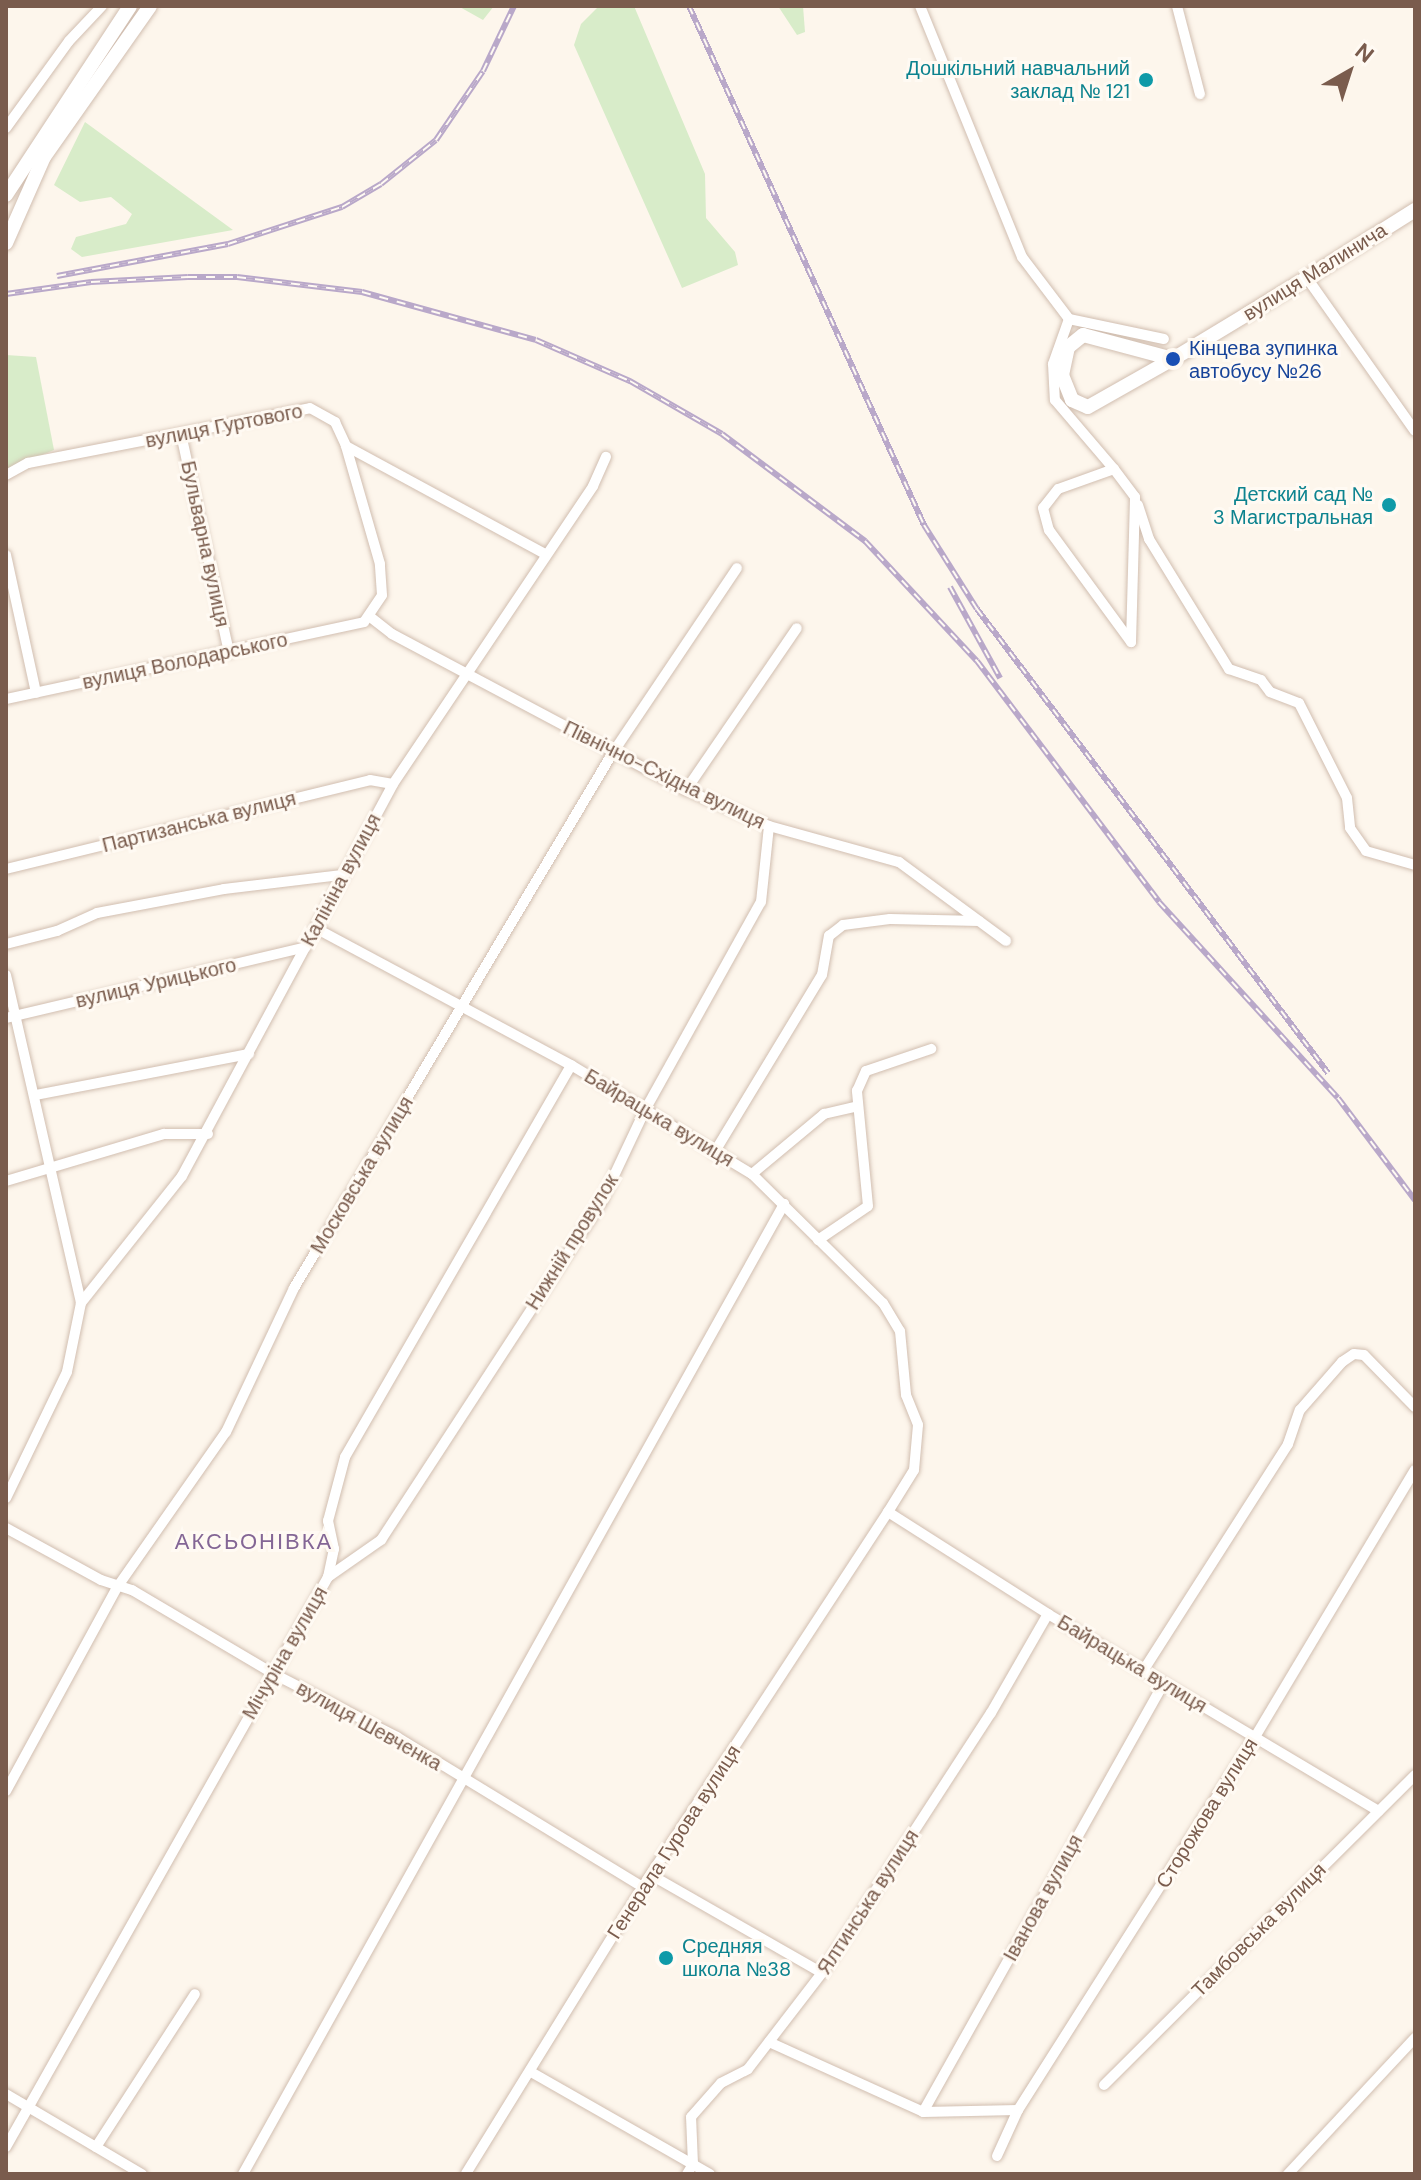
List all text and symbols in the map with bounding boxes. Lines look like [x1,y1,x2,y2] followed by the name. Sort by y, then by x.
[1309,32,1389,112] north arrow
[1349,37,1380,69] text: N
[906,56,1130,103] place label: Дошкільний навчальний заклад № 121
[1137,71,1155,89] marker: Дошкільний навчальний заклад № 121
[1239,218,1391,326] street label: вулиця Малинича
[1189,336,1338,383] place label: Кінцева зупинка автобусу №26
[1164,350,1182,368] marker: Кінцева зупинка автобусу №26
[143,399,305,453] street label: вулиця Гуртового
[176,459,234,629] street label: Бульварна вулиця
[1213,482,1373,529] place label: Детский сад № 3 Магистральная
[1380,496,1398,514] marker: Детский сад № 3 Магистральная
[80,628,290,694] street label: вулиця Володарського
[559,716,769,834] street label: Північно-Східна вулиця
[100,786,298,858] street label: Партизанська вулиця
[296,810,386,950] street label: Калініна вулиця
[73,953,239,1013] street label: вулиця Урицького
[580,1064,738,1172] street label: Байрацька вулиця
[306,1092,418,1258] street label: Московська вулиця
[521,1170,623,1314] street label: Нижній провулок
[175,1529,333,1555] district label: АКСЬОНІВКА
[237,1582,333,1724] street label: Мічуріна вулиця
[1053,1610,1211,1718] street label: Байрацька вулиця
[292,1676,446,1776] street label: вулиця Шевченка
[1151,1733,1263,1893] street label: Сторожова вулиця
[602,1741,746,1943] street label: Генерала Гурова вулиця
[812,1825,924,1979] street label: Ялтинська вулиця
[998,1831,1088,1965] street label: Іванова вулиця
[1187,1858,1331,2002] street label: Тамбовська вулиця
[682,1934,791,1981] place label: Средняя школа №38
[657,1949,675,1967] marker: Средняя школа №38

